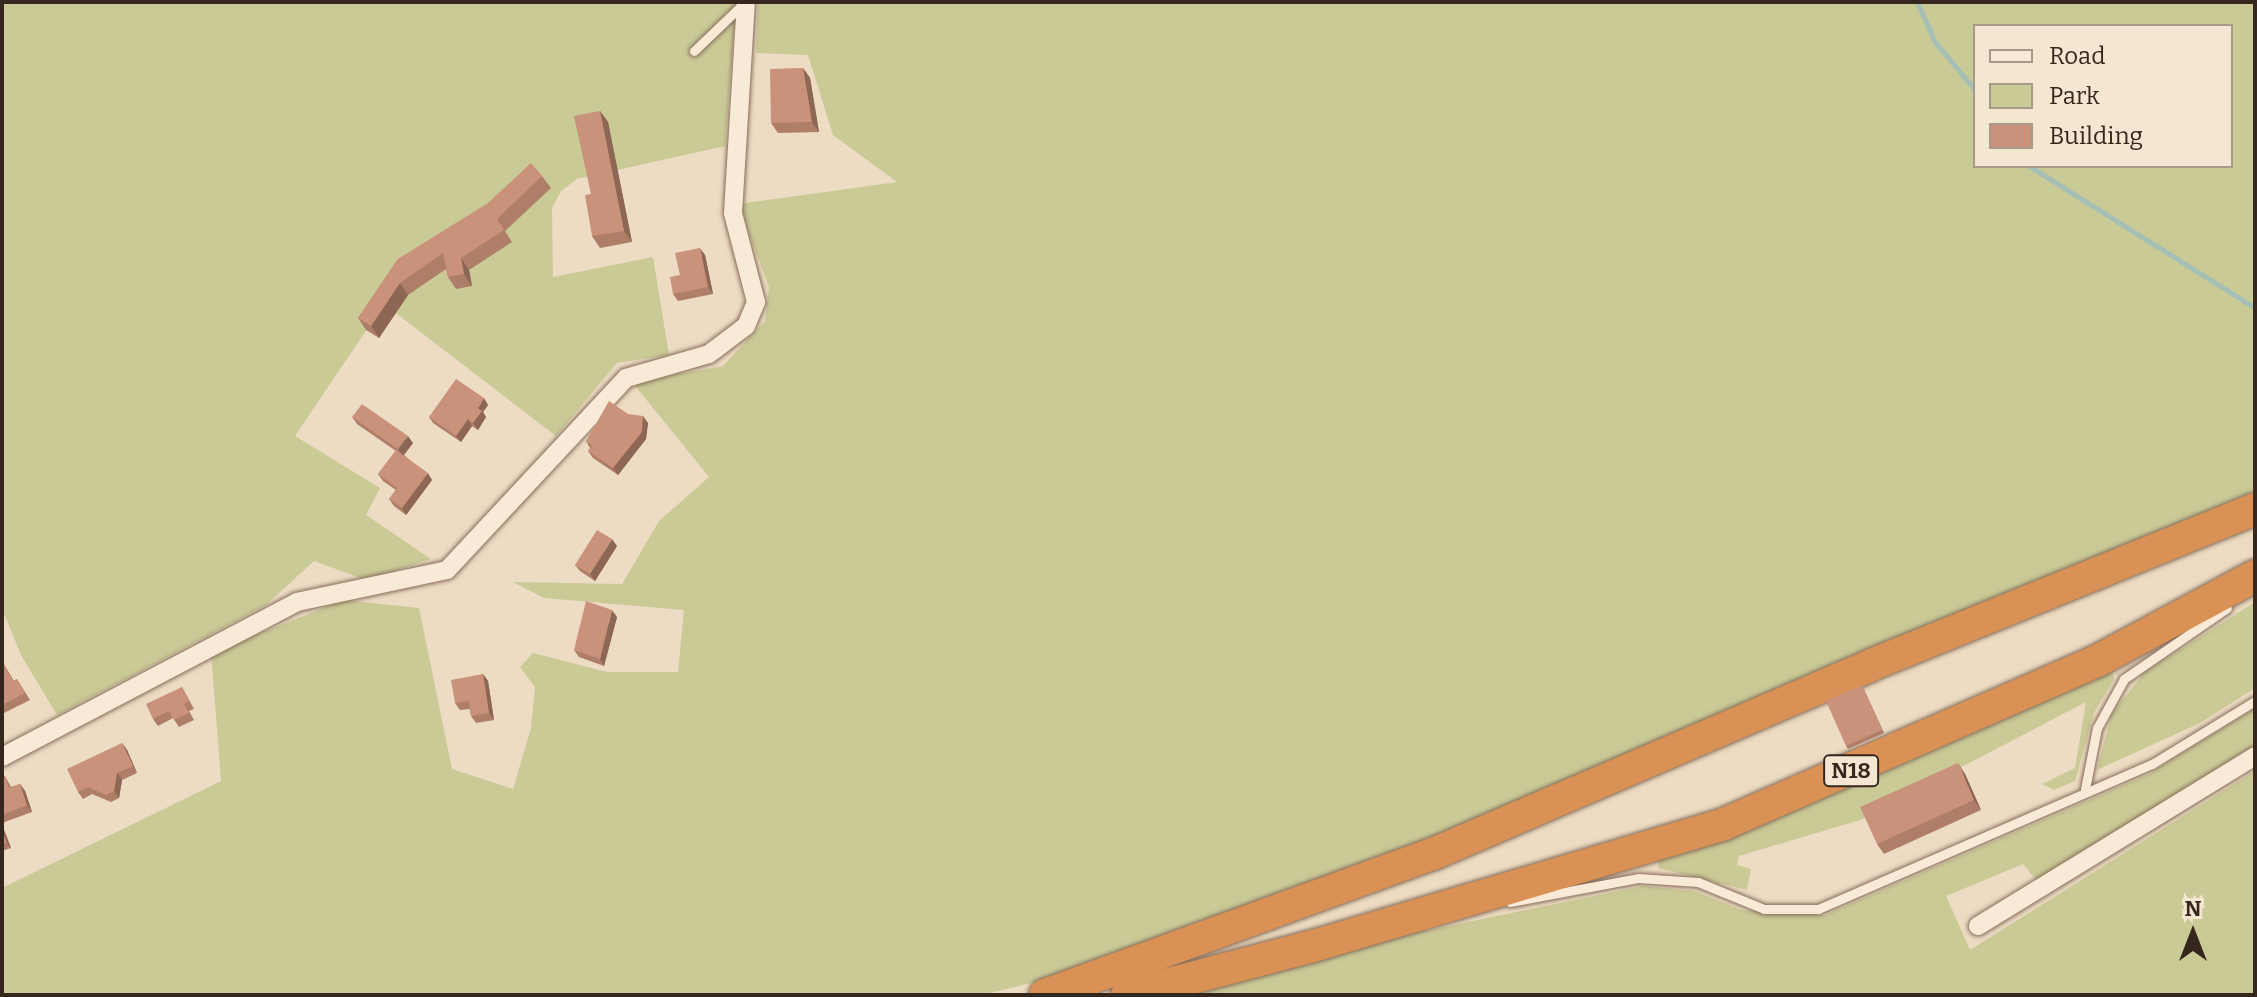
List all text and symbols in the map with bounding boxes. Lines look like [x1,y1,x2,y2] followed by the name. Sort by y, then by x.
[1973,24,2233,168] legend
[2049,42,2105,70] text: Road
[2049,82,2100,110] text: Park
[2049,122,2143,150] text: Building
[1823,753,1879,789] road number: N18
[2153,893,2233,973] north arrow
[2185,895,2201,922] text: N

